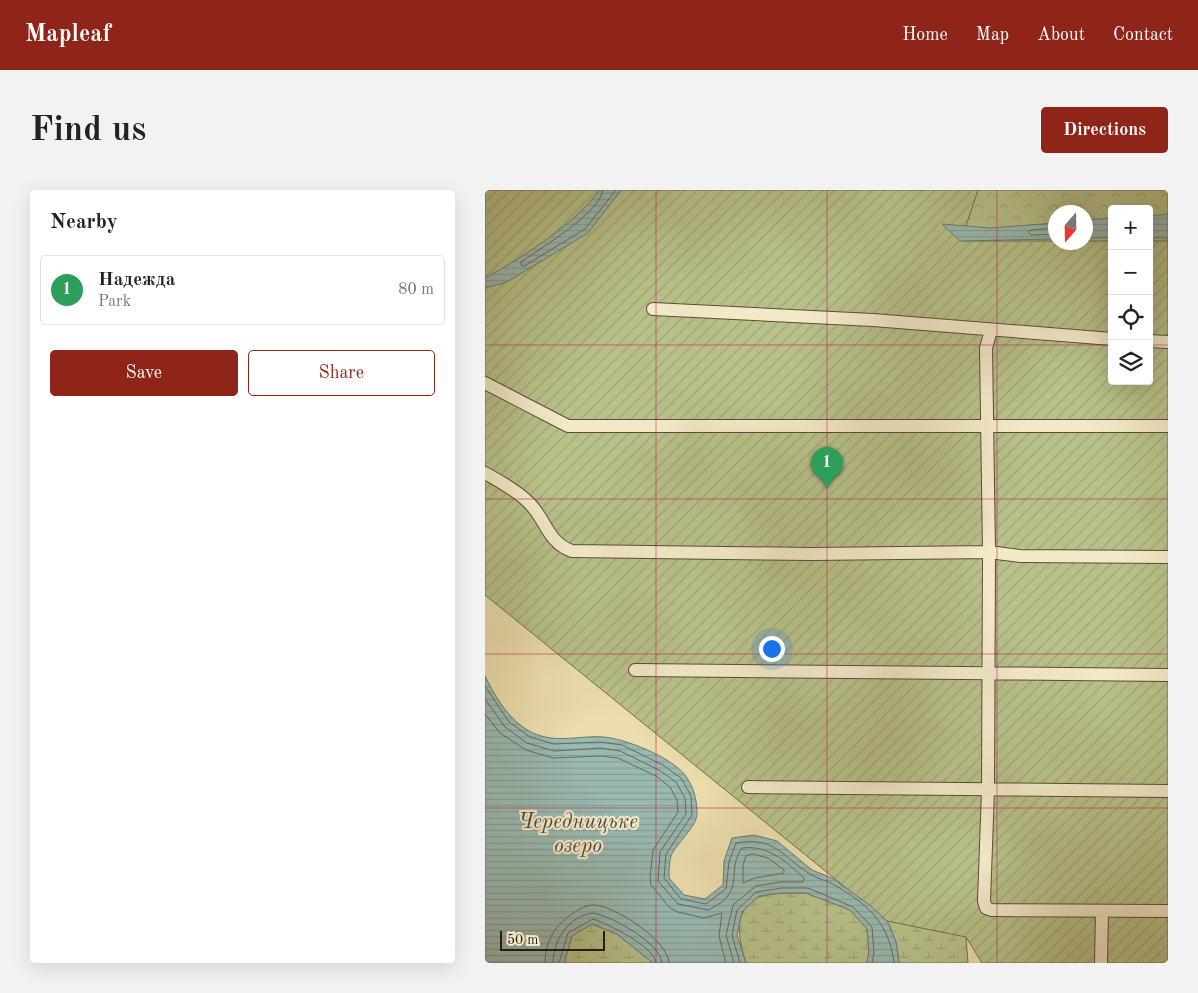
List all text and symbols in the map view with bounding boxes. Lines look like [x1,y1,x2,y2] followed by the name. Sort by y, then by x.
[25,23,111,47] text: Mapleaf
[902,26,948,44] text: Home
[976,26,1009,44] text: Map
[1037,26,1085,44] text: About
[1113,26,1173,44] text: Contact
[1041,107,1168,153] button: Directions
[30,113,146,148] text: Find us
[1048,205,1093,250] north arrow
[1108,205,1153,385] map controls
[1108,205,1153,250] button: +
[50,212,118,233] text: Nearby
[1108,250,1153,295] button: −
[98,271,175,290] text: Надежда
[62,282,72,298] text: 1
[398,282,434,298] text: 80 m
[98,294,131,310] text: Park
[1108,295,1153,340] button: locate
[1108,340,1153,385] button: layers
[50,350,238,396] button: Save
[248,350,435,396] button: Share
[811,447,843,488] pin: 1
[759,636,785,662] your location
[518,812,638,857] water label: Чередницьке озеро
[500,928,605,951] scale bar
[507,933,538,947] text: 50 m

